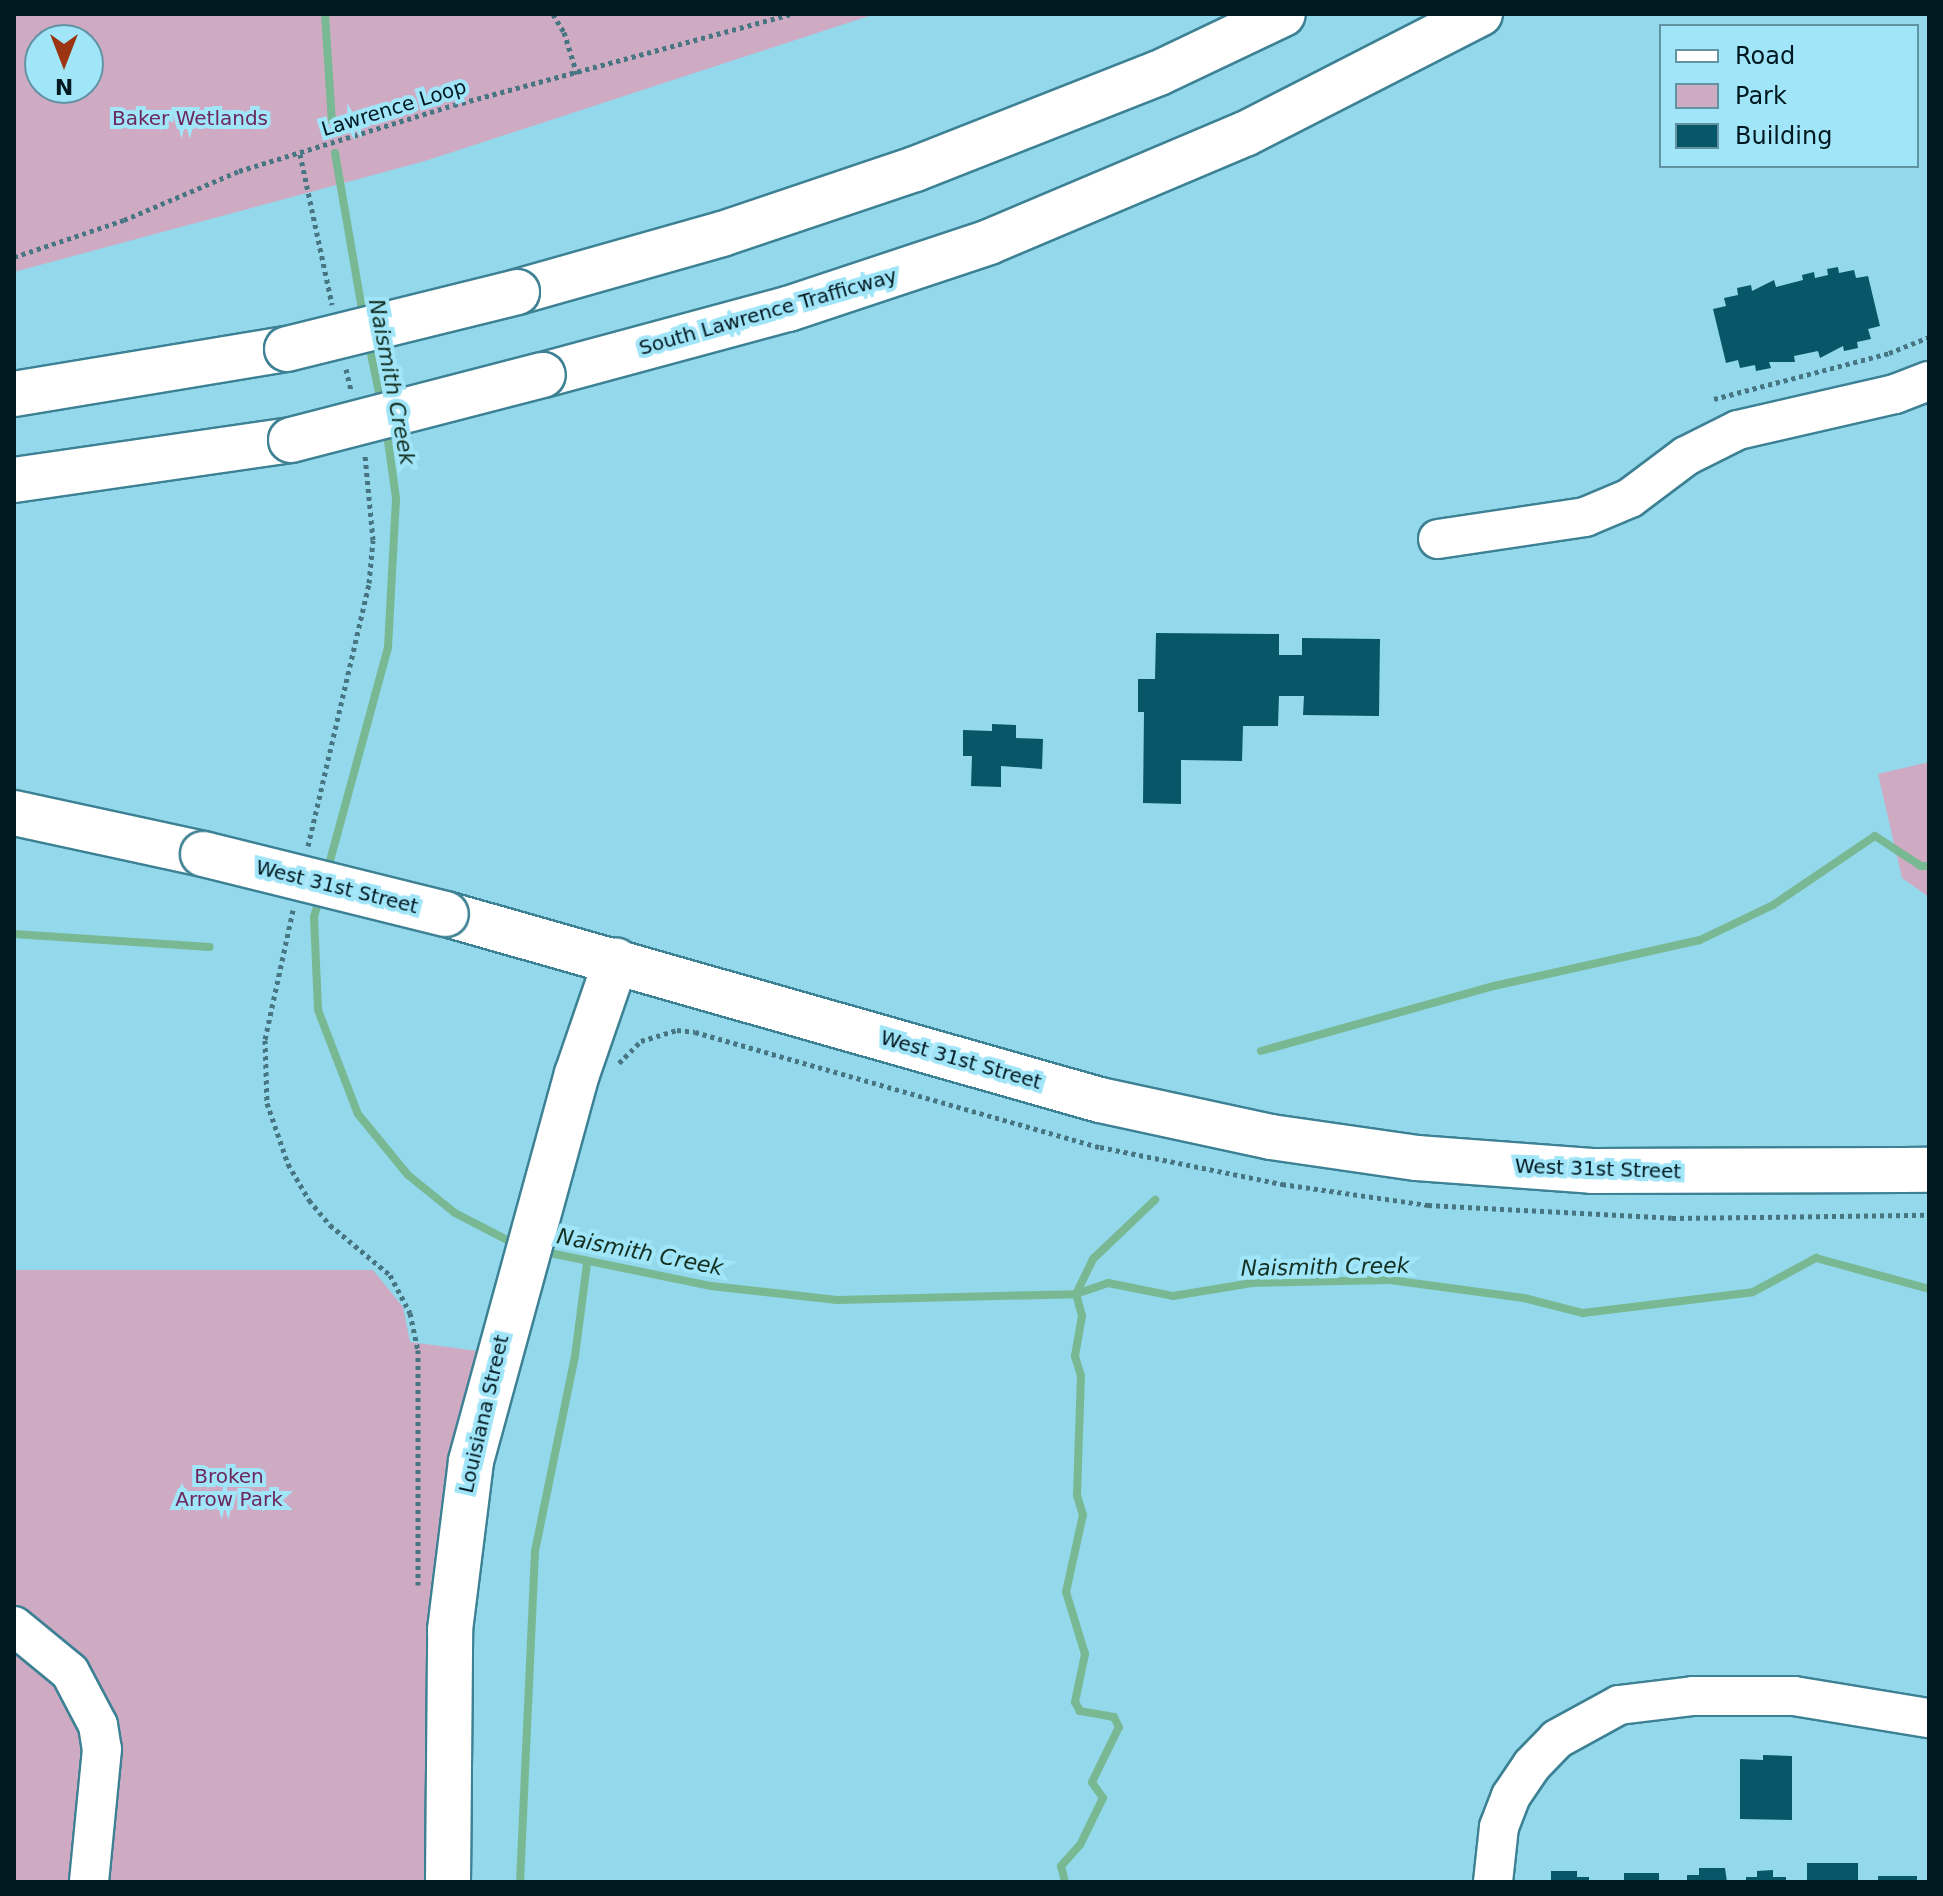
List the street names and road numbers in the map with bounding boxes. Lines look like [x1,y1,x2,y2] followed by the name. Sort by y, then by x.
[319,75,469,141] street label: Lawrence Loop
[636,264,900,360] street label: South Lawrence Trafficway
[253,855,421,919] street label: West 31st Street
[878,1026,1044,1094] street label: West 31st Street
[1514,1154,1682,1184] street label: West 31st Street
[454,1333,514,1495] street label: Louisiana Street

